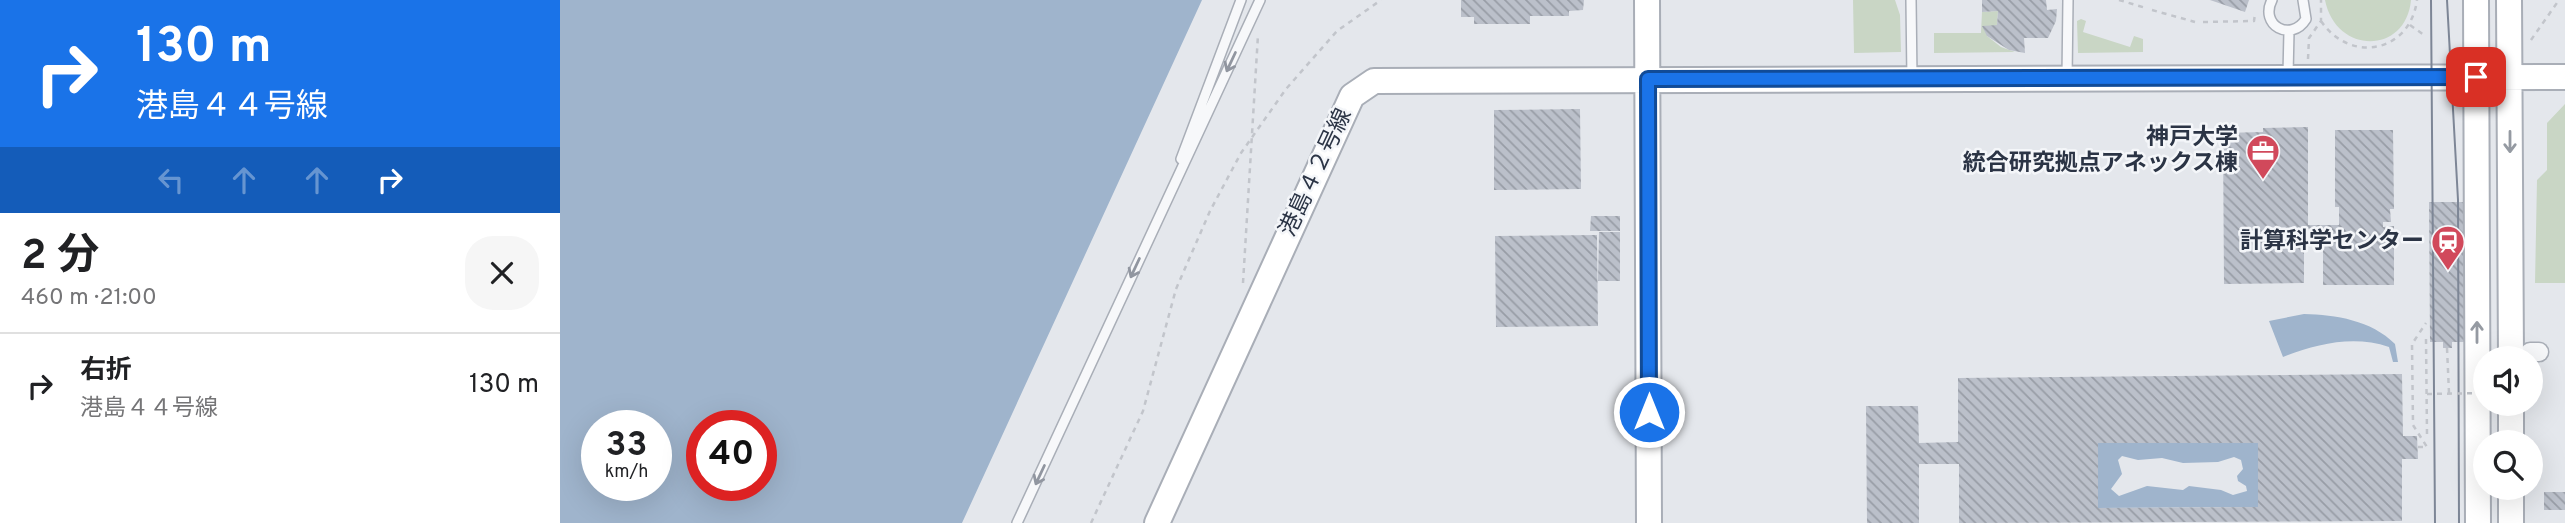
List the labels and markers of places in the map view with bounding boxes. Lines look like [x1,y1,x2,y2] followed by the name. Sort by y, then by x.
[2446,47,2506,107] pin
[1963,124,2238,179] place label: 神戸大学 統合研究拠点アネックス棟
[2244,132,2282,181] office icon: 神戸大学 統合研究拠点アネックス棟
[2429,223,2467,272] station icon: 計算科学センター
[2240,228,2424,257] place label: 計算科学センター

